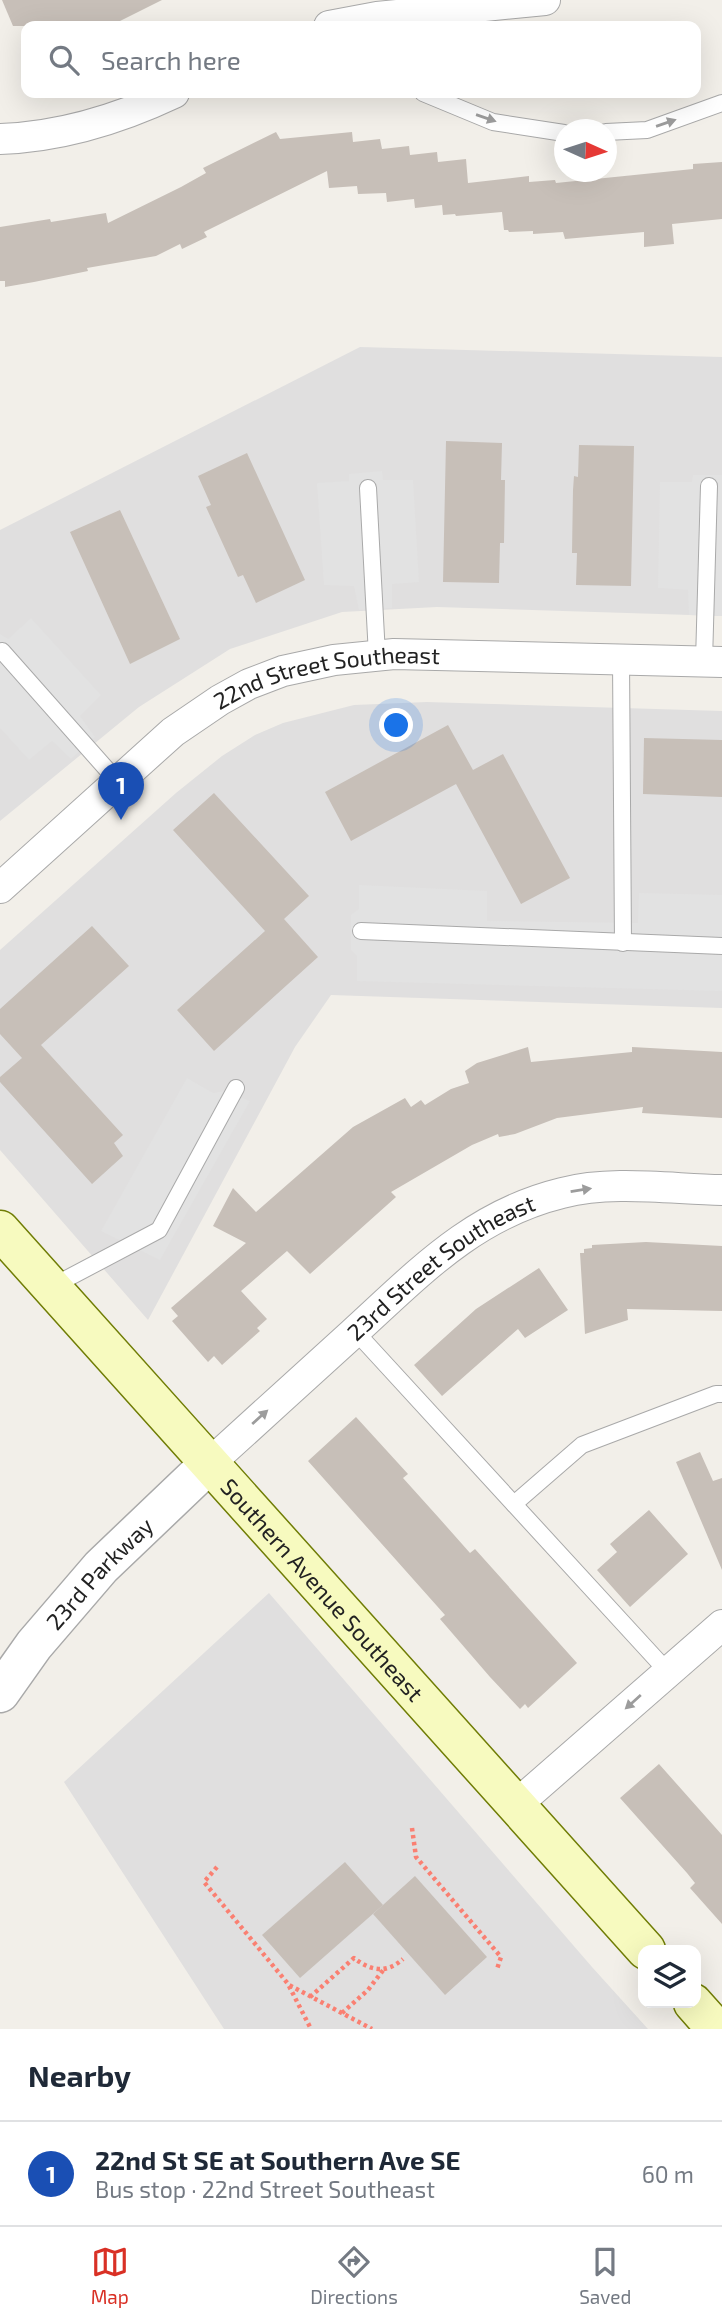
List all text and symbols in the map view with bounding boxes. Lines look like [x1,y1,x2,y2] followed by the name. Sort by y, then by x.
[21,21,701,98] search box
[45,41,83,79] icon: search
[101,44,241,75] text: Search here
[475,113,496,124] one-way arrow
[655,117,676,128] one-way arrow
[554,119,617,182] north arrow
[208,640,440,715] street label: 22nd Street Southeast
[379,708,413,742] your location
[98,762,144,820] pin: 1
[570,1184,592,1195] one-way arrow
[341,1188,539,1346] street label: 23rd Street Southeast
[251,1409,269,1425] one-way arrow
[215,1472,430,1707] street label: Southern Avenue Southeast
[40,1511,159,1635] street label: 23rd Parkway
[625,1693,642,1709] one-way arrow
[638,1945,701,2008] map controls
[638,1945,701,2008] button: layers
[28,2057,131,2093] text: Nearby
[95,2144,461,2175] text: 22nd St SE at Southern Ave SE
[46,2160,56,2188] text: 1
[642,2160,694,2188] text: 60 m
[95,2175,435,2203] text: Bus stop · 22nd Street Southeast
[91,2243,129,2308] tab: Map
[310,2243,398,2308] tab: Directions
[579,2243,631,2308] tab: Saved

